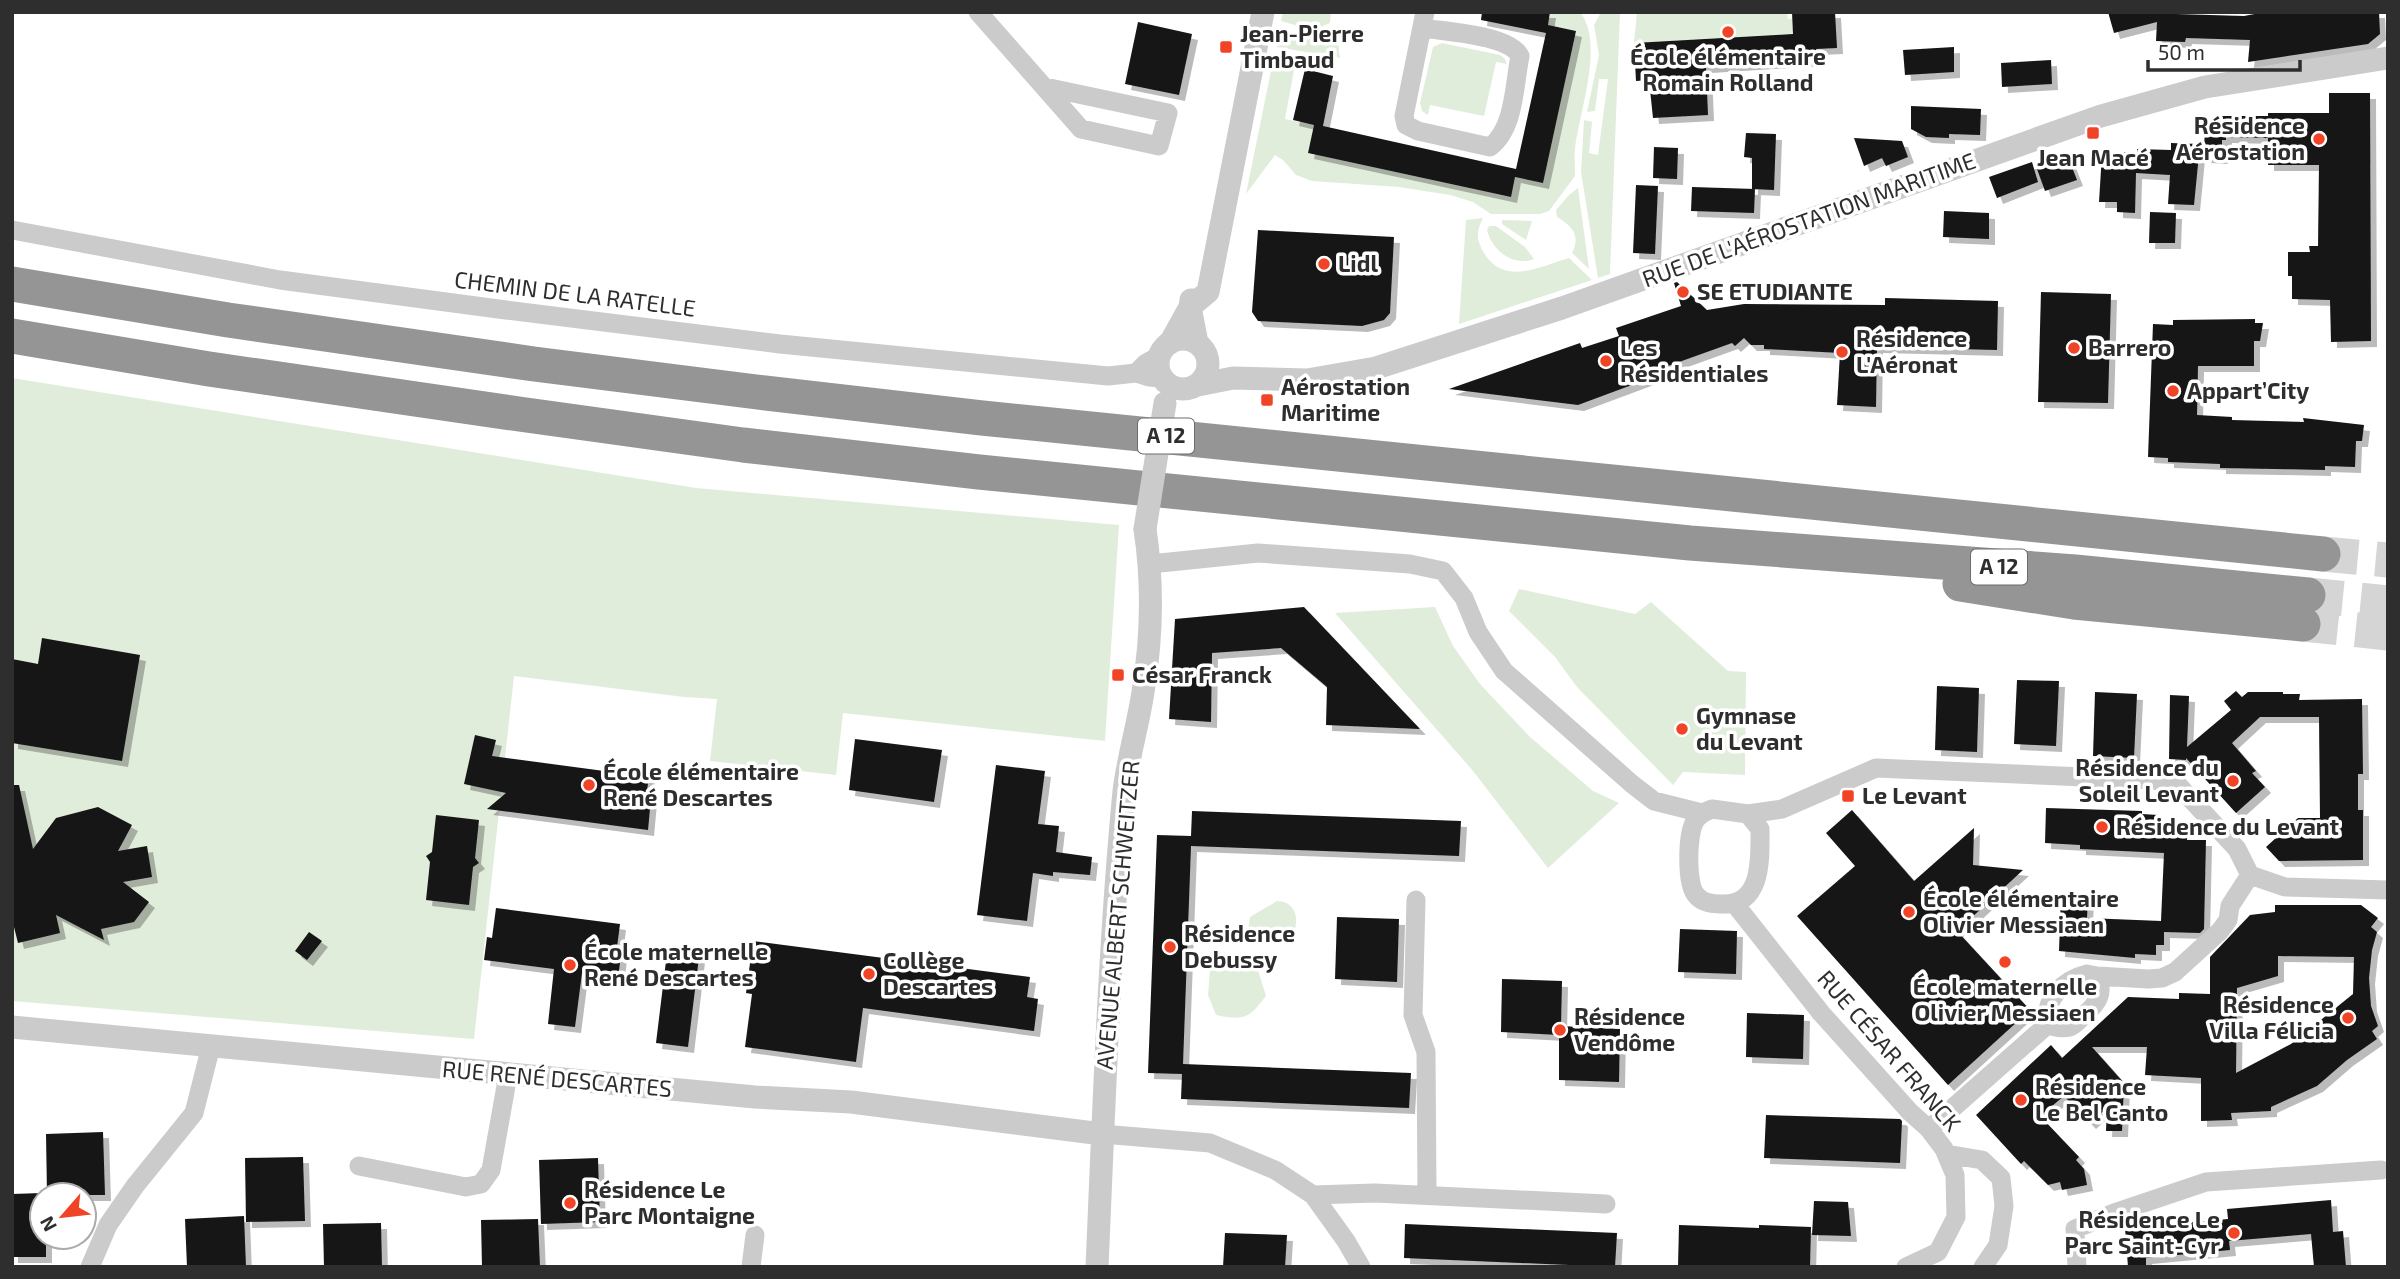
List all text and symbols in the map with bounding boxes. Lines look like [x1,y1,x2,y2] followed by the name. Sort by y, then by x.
[1240,19,1364,73] place label: Jean-Pierre Timbaud
[1720,24,1736,40] marker: École élémentaire Romain Rolland
[2148,28,2300,72] scale bar
[1218,39,1234,55] marker: Jean-Pierre Timbaud
[2158,39,2205,64] text: 50 m
[1630,42,1826,96] place label: École élémentaire Romain Rolland
[2176,111,2305,165] place label: Résidence Aérostation
[2085,125,2101,141] marker: Jean Macé
[2311,131,2327,147] marker: Résidence Aérostation
[2037,143,2149,171] place label: Jean Macé
[1638,146,1979,292] street label: RUE DE L'AÉROSTATION MARITIME
[1338,249,1378,277] place label: Lidl
[1316,256,1332,272] marker: Lidl
[453,264,697,322] street label: CHEMIN DE LA RATELLE
[1697,277,1853,305] place label: SE ETUDIANTE
[1675,284,1691,300] marker: SE ETUDIANTE
[1856,324,1967,378] place label: Résidence L'Aéronat
[1620,333,1768,387] place label: Les Résidentiales
[2088,333,2171,361] place label: Barrero
[2066,340,2082,356] marker: Barrero
[1834,344,1850,360] marker: Résidence L'Aéronat
[1598,353,1614,369] marker: Les Résidentiales
[1281,372,1410,426] place label: Aérostation Maritime
[2187,376,2309,404] place label: Appart’City
[2165,383,2181,399] marker: Appart’City
[1259,392,1275,408] marker: Aérostation Maritime
[1138,418,1194,453] road number: A 12
[1971,550,2027,584] road number: A 12
[1132,660,1272,688] place label: César Franck
[1110,667,1126,683] marker: César Franck
[1696,701,1803,755] place label: Gymnase du Levant
[1674,721,1690,737] marker: Gymnase du Levant
[2075,753,2219,807] place label: Résidence du Soleil Levant
[603,757,799,811] place label: École élémentaire René Descartes
[1090,759,1144,1071] street label: AVENUE ALBERT SCHWEITZER
[2225,773,2241,789] marker: Résidence du Soleil Levant
[581,777,597,793] marker: École élémentaire René Descartes
[1862,781,1967,809] place label: Le Levant
[1840,788,1856,804] marker: Le Levant
[2116,812,2339,840] place label: Résidence du Levant
[2094,819,2110,835] marker: Résidence du Levant
[1923,884,2119,938] place label: École élémentaire Olivier Messiaen
[1901,904,1917,920] marker: École élémentaire Olivier Messiaen
[1184,919,1295,973] place label: Résidence Debussy
[584,937,768,991] place label: École maternelle René Descartes
[1162,939,1178,955] marker: Résidence Debussy
[883,946,993,1000] place label: Collège Descartes
[1997,954,2013,970] marker: École maternelle Olivier Messiaen
[562,957,578,973] marker: École maternelle René Descartes
[1812,964,1967,1137] street label: RUE CÉSAR FRANCK
[861,966,877,982] marker: Collège Descartes
[1913,972,2097,1026] place label: École maternelle Olivier Messiaen
[2209,990,2334,1044] place label: Résidence Villa Félicia
[1574,1002,1685,1056] place label: Résidence Vendôme
[2340,1010,2356,1026] marker: Résidence Villa Félicia
[1552,1022,1568,1038] marker: Résidence Vendôme
[441,1054,673,1102] street label: RUE RENÉ DESCARTES
[2035,1072,2168,1126] place label: Résidence Le Bel Canto
[2013,1092,2029,1108] marker: Résidence Le Bel Canto
[584,1175,755,1229] place label: Résidence Le Parc Montaigne
[28,1181,98,1251] north arrow
[562,1195,578,1211] marker: Résidence Le Parc Montaigne
[2065,1205,2220,1259] place label: Résidence Le Parc Saint-Cyr
[34,1213,61,1236] text: N
[2226,1225,2242,1241] marker: Résidence Le Parc Saint-Cyr

